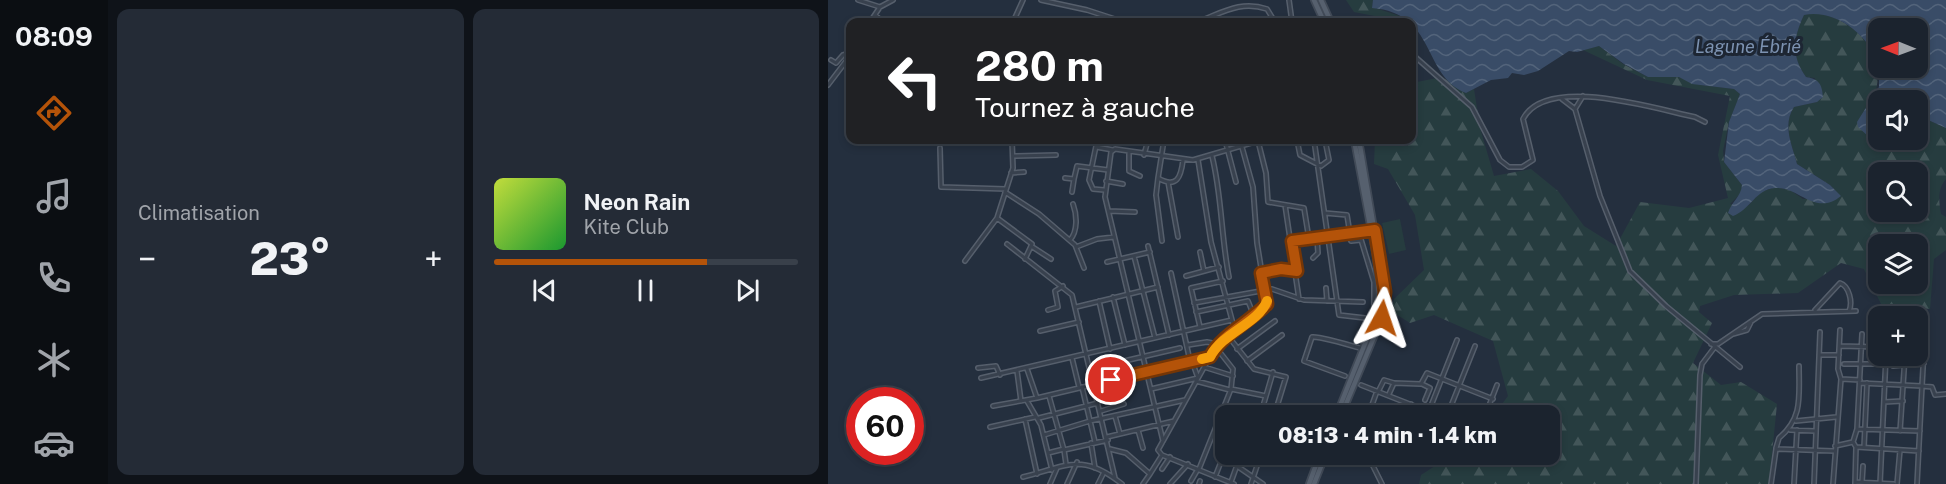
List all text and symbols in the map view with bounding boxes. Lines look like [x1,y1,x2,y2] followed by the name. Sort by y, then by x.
[1868,18,1928,78] north arrow
[1868,18,1928,366] map controls
[15,20,93,52] text: 08:09
[1695,35,1801,57] water label: Lagune Ébrié
[975,41,1104,90] text: 280 m
[876,42,954,120] icon: left
[1868,90,1928,150] button: sound
[975,91,1195,123] text: Tournez à gauche
[33,92,75,134] icon: directions
[1868,162,1928,222] button: search
[33,175,75,217] icon: music
[584,189,690,215] text: Neon Rain
[138,201,260,225] text: Climatisation
[584,215,669,239] text: Kite Club
[249,232,331,285] text: 23°
[1868,234,1928,294] button: layers
[138,240,156,278] text: −
[424,240,442,278] text: +
[33,257,75,299] icon: phone
[528,274,561,307] icon: previous
[629,274,662,307] icon: pause
[731,274,764,307] icon: next
[1350,286,1414,350] position arrow
[1868,306,1928,366] button: +
[33,339,75,381] icon: climate
[1085,354,1136,405] pin
[1094,363,1127,396] icon: arrive
[846,387,924,465] speed limit sign: 60
[33,422,75,464] icon: car
[1278,422,1497,448] text: 08:13 · 4 min · 1.4 km

